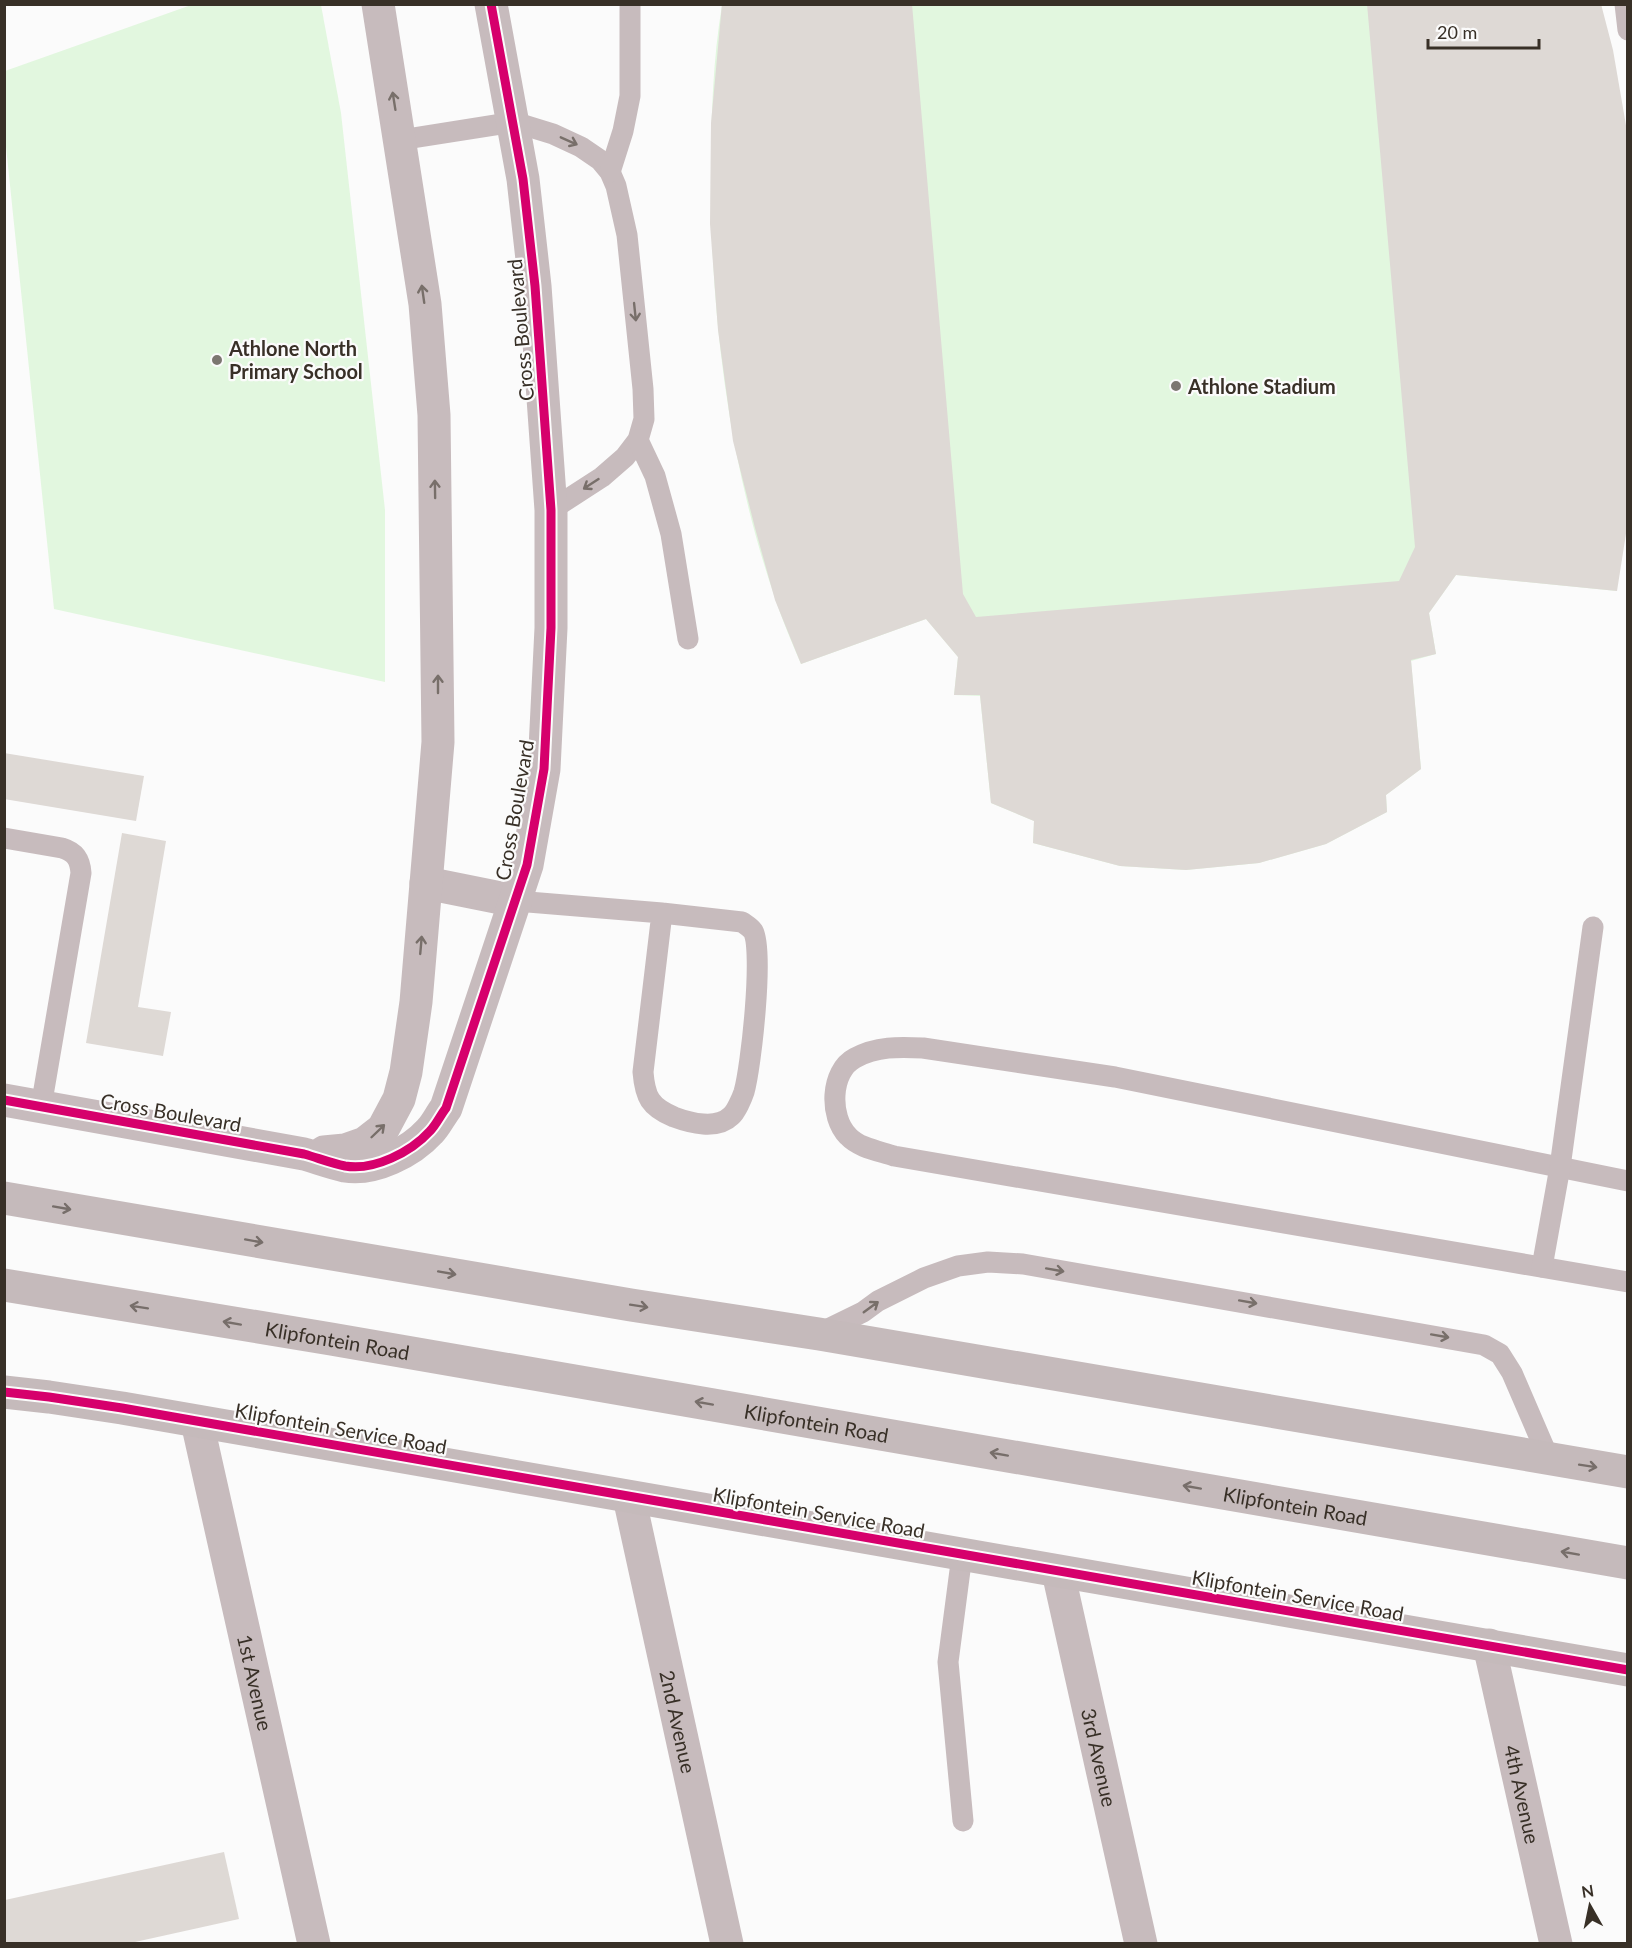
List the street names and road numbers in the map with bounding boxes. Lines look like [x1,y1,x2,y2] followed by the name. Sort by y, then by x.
[502,258,538,402] street label: Cross Boulevard
[490,738,538,882] street label: Cross Boulevard
[99,1088,243,1136] street label: Cross Boulevard
[263,1316,412,1364] street label: Klipfontein Road
[233,1398,449,1458] street label: Klipfontein Service Road
[742,1399,890,1447] street label: Klipfontein Road
[1221,1481,1369,1530] street label: Klipfontein Road
[711,1482,927,1542] street label: Klipfontein Service Road
[1190,1565,1406,1625] street label: Klipfontein Service Road
[233,1632,278,1733] street label: 1st Avenue
[655,1668,701,1775] street label: 2nd Avenue
[1077,1706,1122,1809] street label: 3rd Avenue
[1500,1743,1545,1846] street label: 4th Avenue

